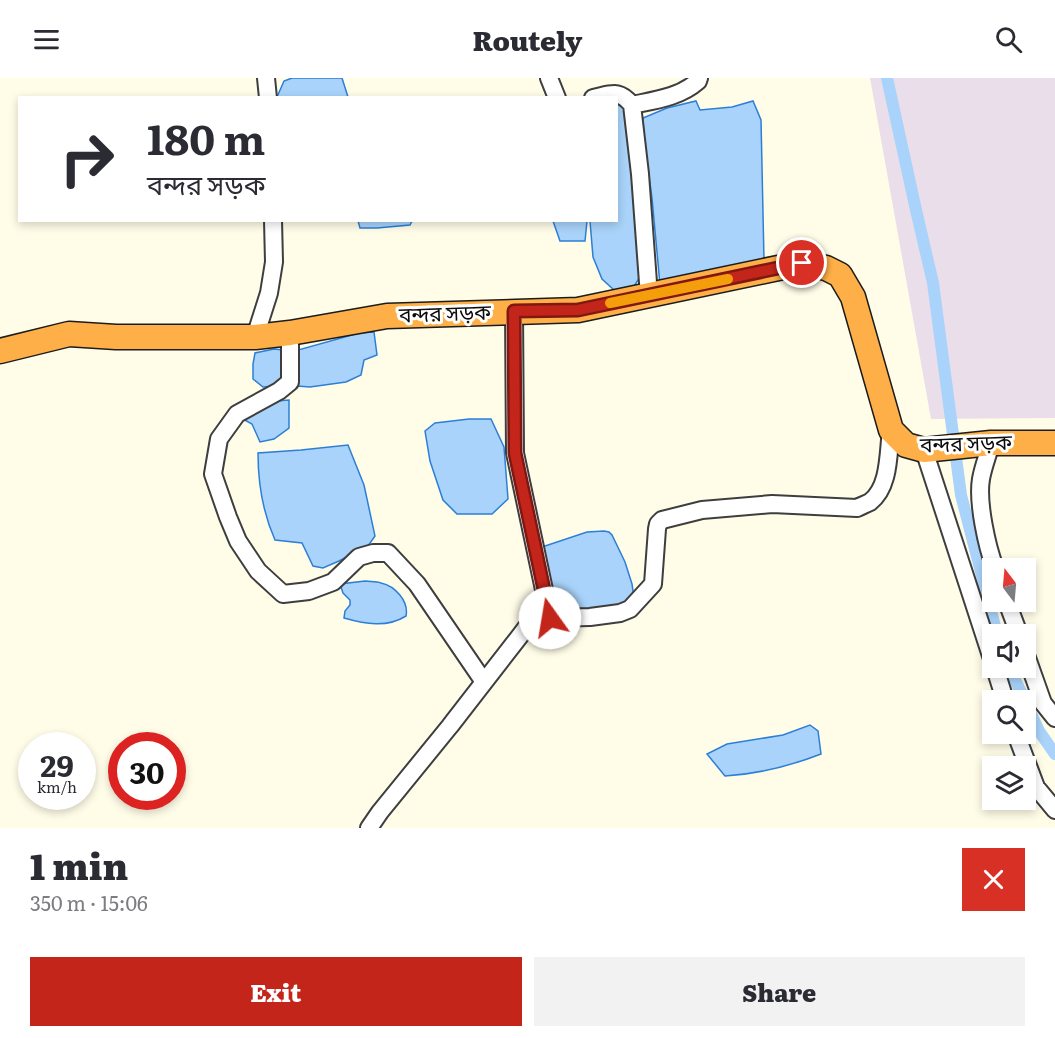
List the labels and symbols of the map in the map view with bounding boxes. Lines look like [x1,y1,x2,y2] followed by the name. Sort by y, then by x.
[776,237,827,288] pin
[397,294,493,329] street label: বন্দর সড়ক
[918,424,1014,459] street label: বন্দর সড়ক
[982,558,1036,612] north arrow
[518,586,582,650] position arrow
[108,732,186,810] speed limit sign: 30

